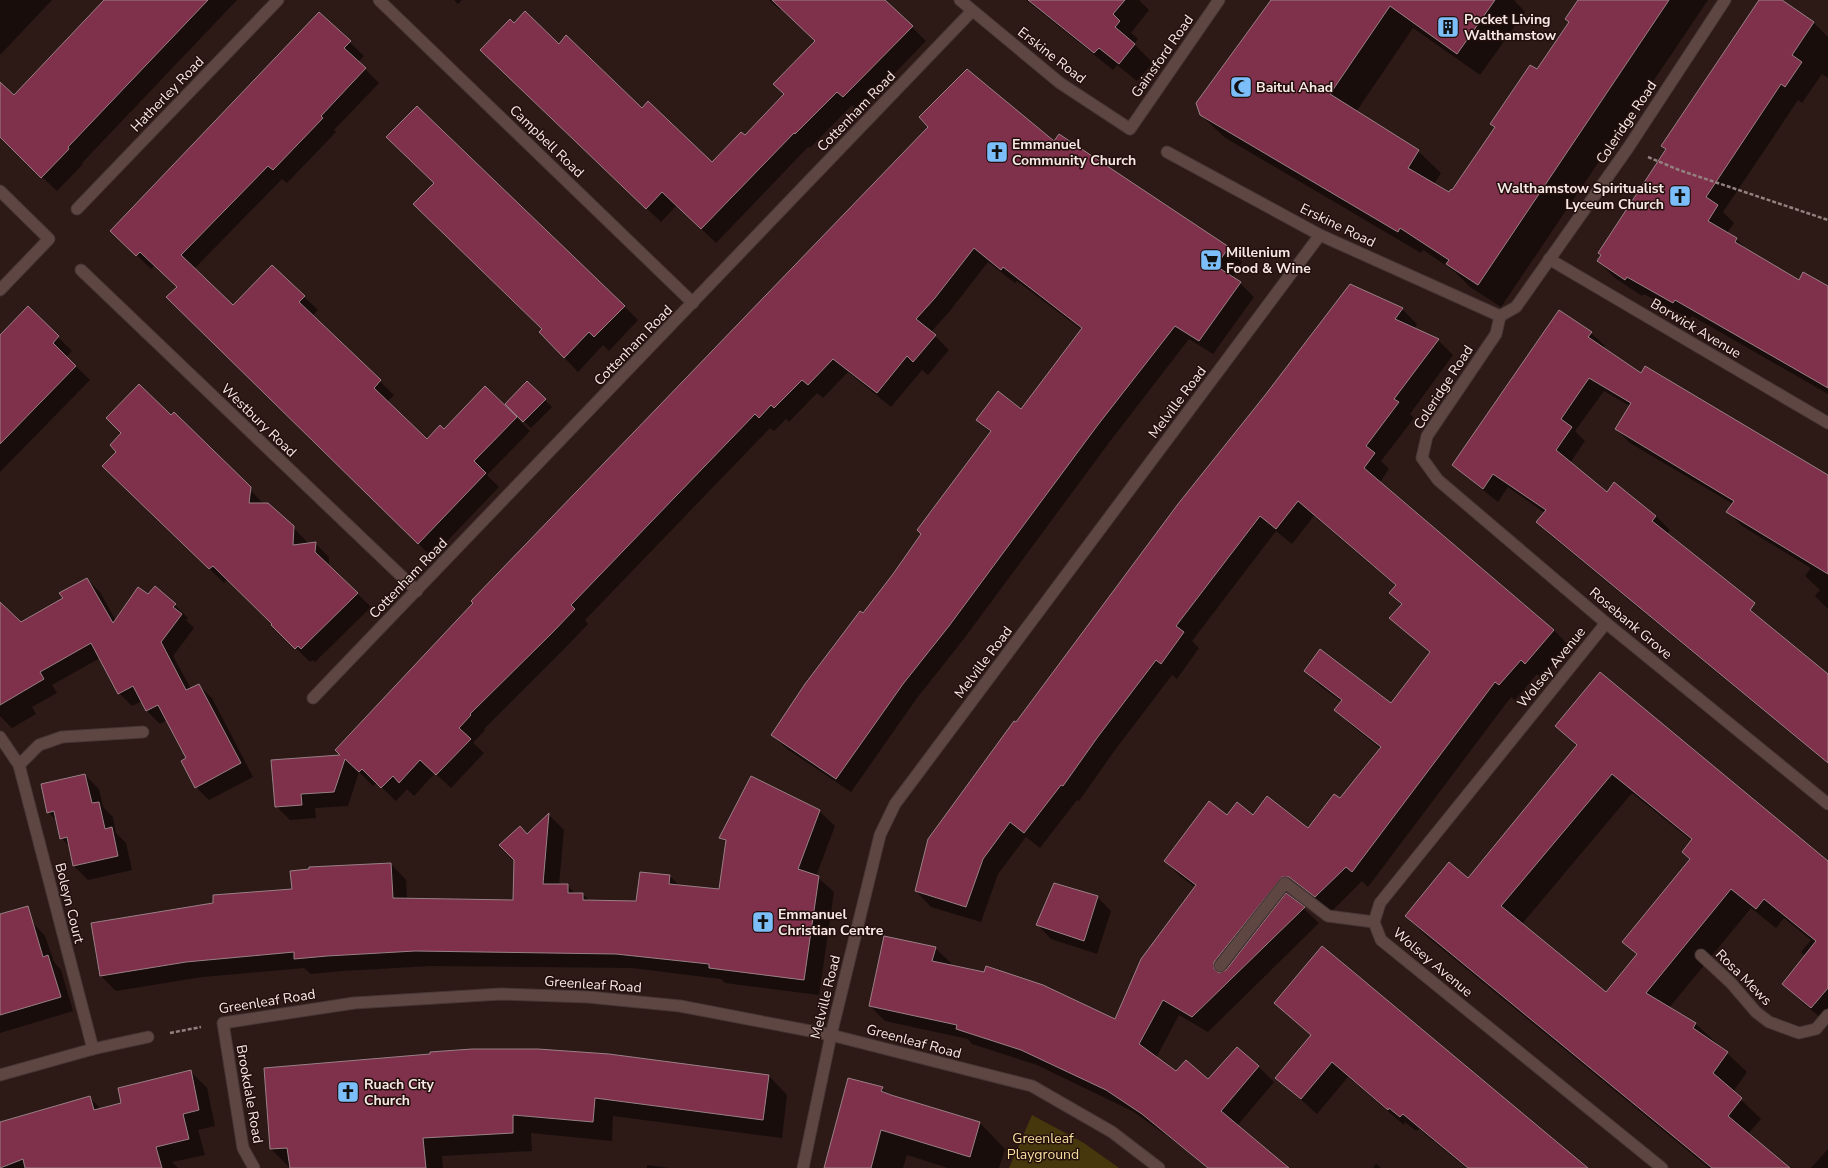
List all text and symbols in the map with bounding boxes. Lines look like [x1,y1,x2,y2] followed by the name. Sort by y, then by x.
[1464,10,1556,45] place label: Pocket Living Walthamstow
[1127,11,1198,101] street label: Gainsford Road
[1435,14,1461,40] building icon: Pocket Living Walthamstow
[1014,23,1090,88] street label: Erskine Road
[126,52,208,136] street label: Hatherley Road
[813,67,900,156] street label: Cottenham Road
[1228,74,1254,100] mosque icon: Baitul Ahad
[1592,77,1661,168] street label: Coleridge Road
[1256,78,1333,97] place label: Baitul Ahad
[505,101,588,182] street label: Campbell Road
[1012,135,1136,170] place label: Emmanuel Community Church
[984,139,1010,165] church icon: Emmanuel Community Church
[1497,179,1665,214] place label: Walthamstow Spiritualist Lyceum Church
[1667,183,1693,209] church icon: Walthamstow Spiritualist Lyceum Church
[1297,199,1379,252] street label: Erskine Road
[1226,243,1311,278] place label: Millenium Food & Wine
[1198,247,1224,273] supermarket icon: Millenium Food & Wine
[1647,294,1745,363] street label: Borwick Avenue
[590,301,677,390] street label: Cottenham Road
[1409,342,1478,433] street label: Coleridge Road
[1144,362,1211,442] street label: Melville Road
[217,379,301,461] street label: Westbury Road
[365,534,452,623] street label: Cottenham Road
[1585,583,1676,664] street label: Rosebank Grove
[950,622,1017,702] street label: Melville Road
[1513,623,1590,712] street label: Wolsey Avenue
[50,861,89,945] street label: Boleyn Court
[778,905,884,940] place label: Emmanuel Christian Centre
[750,909,776,935] church icon: Emmanuel Christian Centre
[1389,923,1477,1001] street label: Wolsey Avenue
[1711,945,1776,1010] street label: Rosa Mews
[806,953,845,1041] street label: Melville Road
[544,972,642,997] street label: Greenleaf Road
[217,984,317,1019] street label: Greenleaf Road
[864,1020,964,1063] street label: Greenleaf Road
[231,1043,268,1145] street label: Brookdale Road
[364,1075,435,1110] place label: Ruach City Church
[335,1079,361,1105] church icon: Ruach City Church
[1007,1129,1079,1164] park label: Greenleaf Playground

